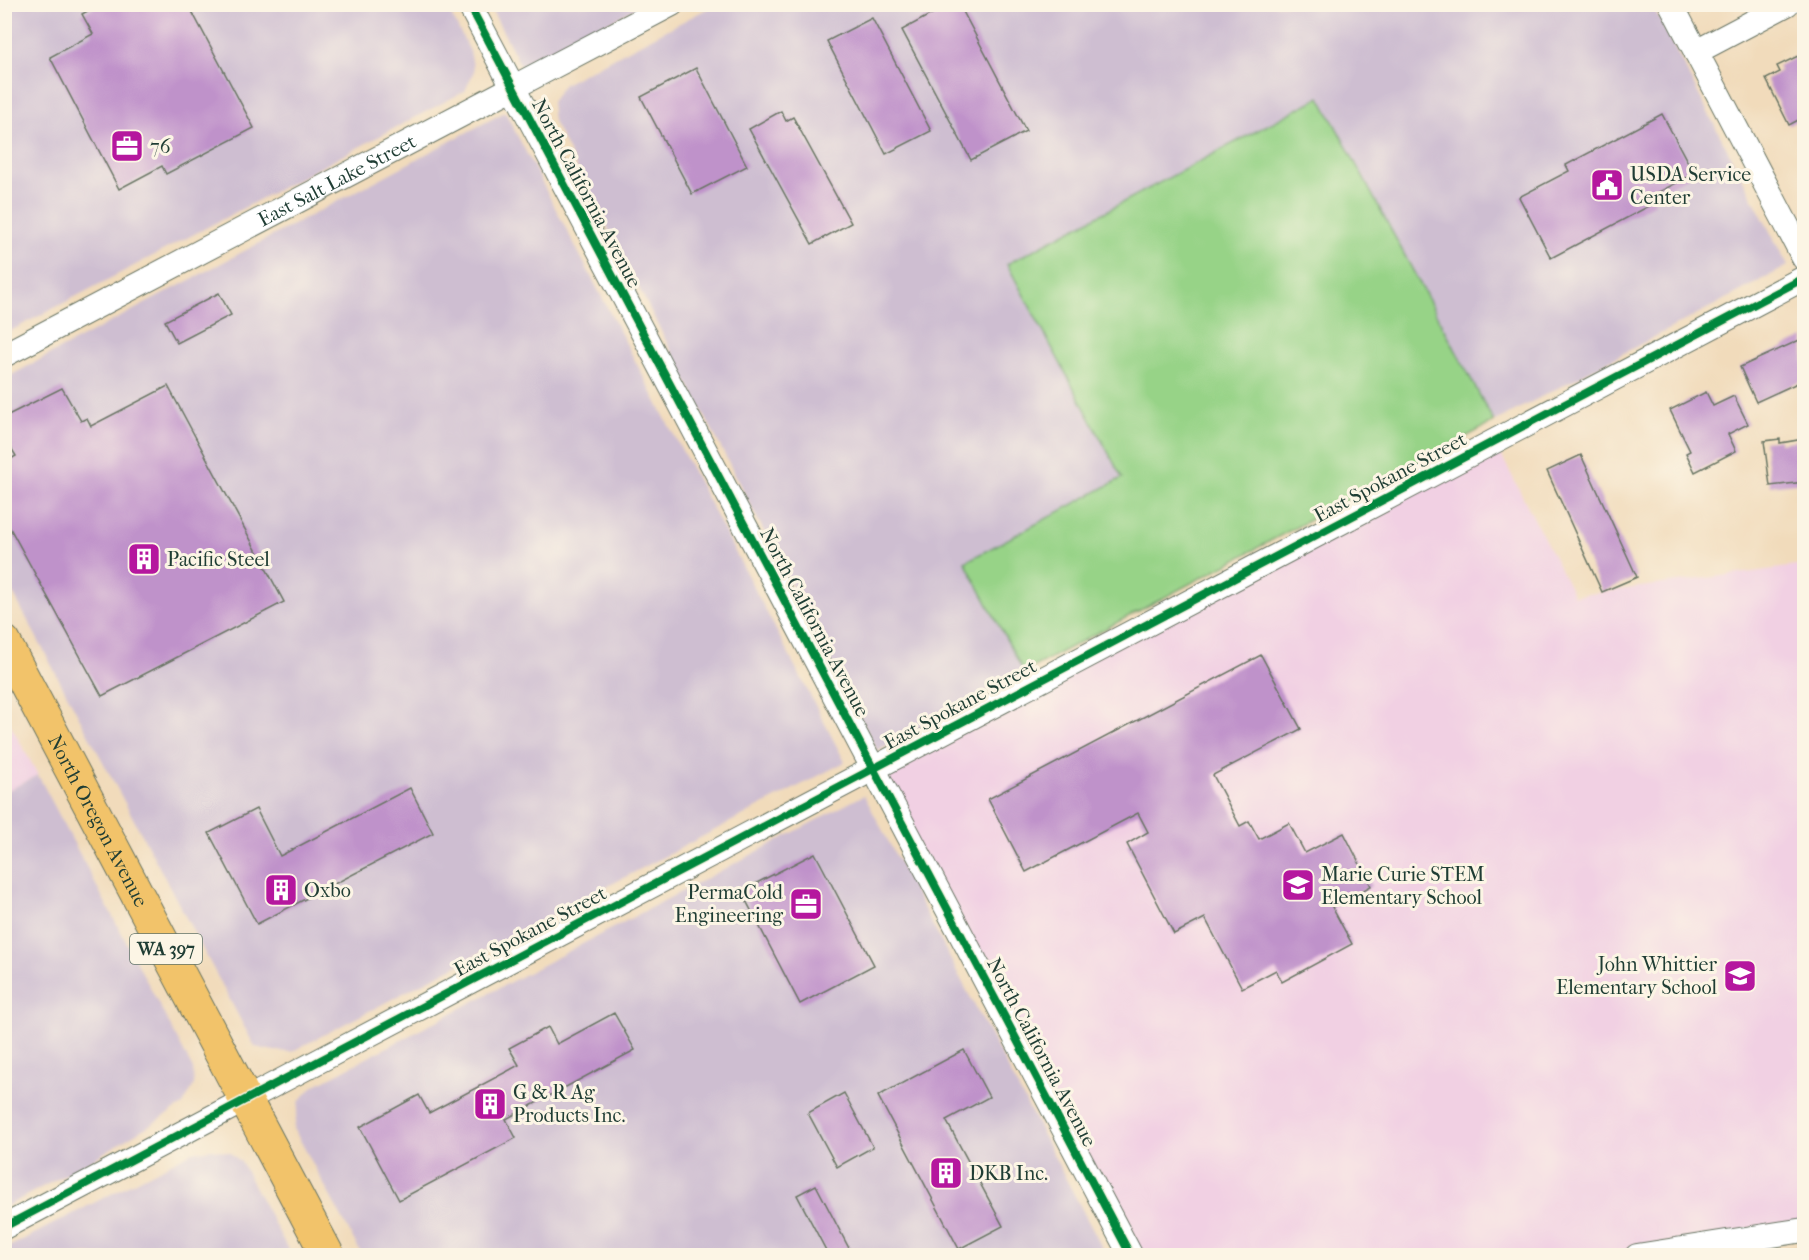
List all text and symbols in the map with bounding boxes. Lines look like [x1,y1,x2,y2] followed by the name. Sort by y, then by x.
[527,95,646,292] street label: North California Avenue
[109,128,145,164] office icon: 76
[254,130,420,231] street label: East Salt Lake Street
[150,135,171,158] place label: 76
[1630,163,1751,209] place label: USDA Service Center
[1589,167,1625,203] public building icon: USDA Service Center
[1310,428,1470,527] street label: East Spokane Street
[755,524,874,721] street label: North California Avenue
[126,541,162,577] building icon: Pacific Steel
[167,548,270,571] place label: Pacific Steel
[880,655,1040,754] street label: East Spokane Street
[43,731,153,911] street label: North Oregon Avenue
[1321,863,1485,909] place label: Marie Curie STEM Elementary School
[1280,867,1316,903] school or university icon: Marie Curie STEM Elementary School
[263,872,299,908] building icon: Oxbo
[304,879,351,902] place label: Oxbo
[674,881,784,927] place label: PermaCold Engineering
[450,882,610,981] street label: East Spokane Street
[788,886,824,922] office icon: PermaCold Engineering
[130,934,202,964] road number: WA 397
[1556,953,1717,999] place label: John Whittier Elementary School
[982,954,1101,1151] street label: North California Avenue
[1722,958,1758,994] school or university icon: John Whittier Elementary School
[513,1081,625,1127] place label: G & R Ag Products Inc.
[472,1086,508,1122] building icon: G & R Ag Products Inc.
[928,1155,964,1191] building icon: DKB Inc.
[969,1162,1048,1185] place label: DKB Inc.

